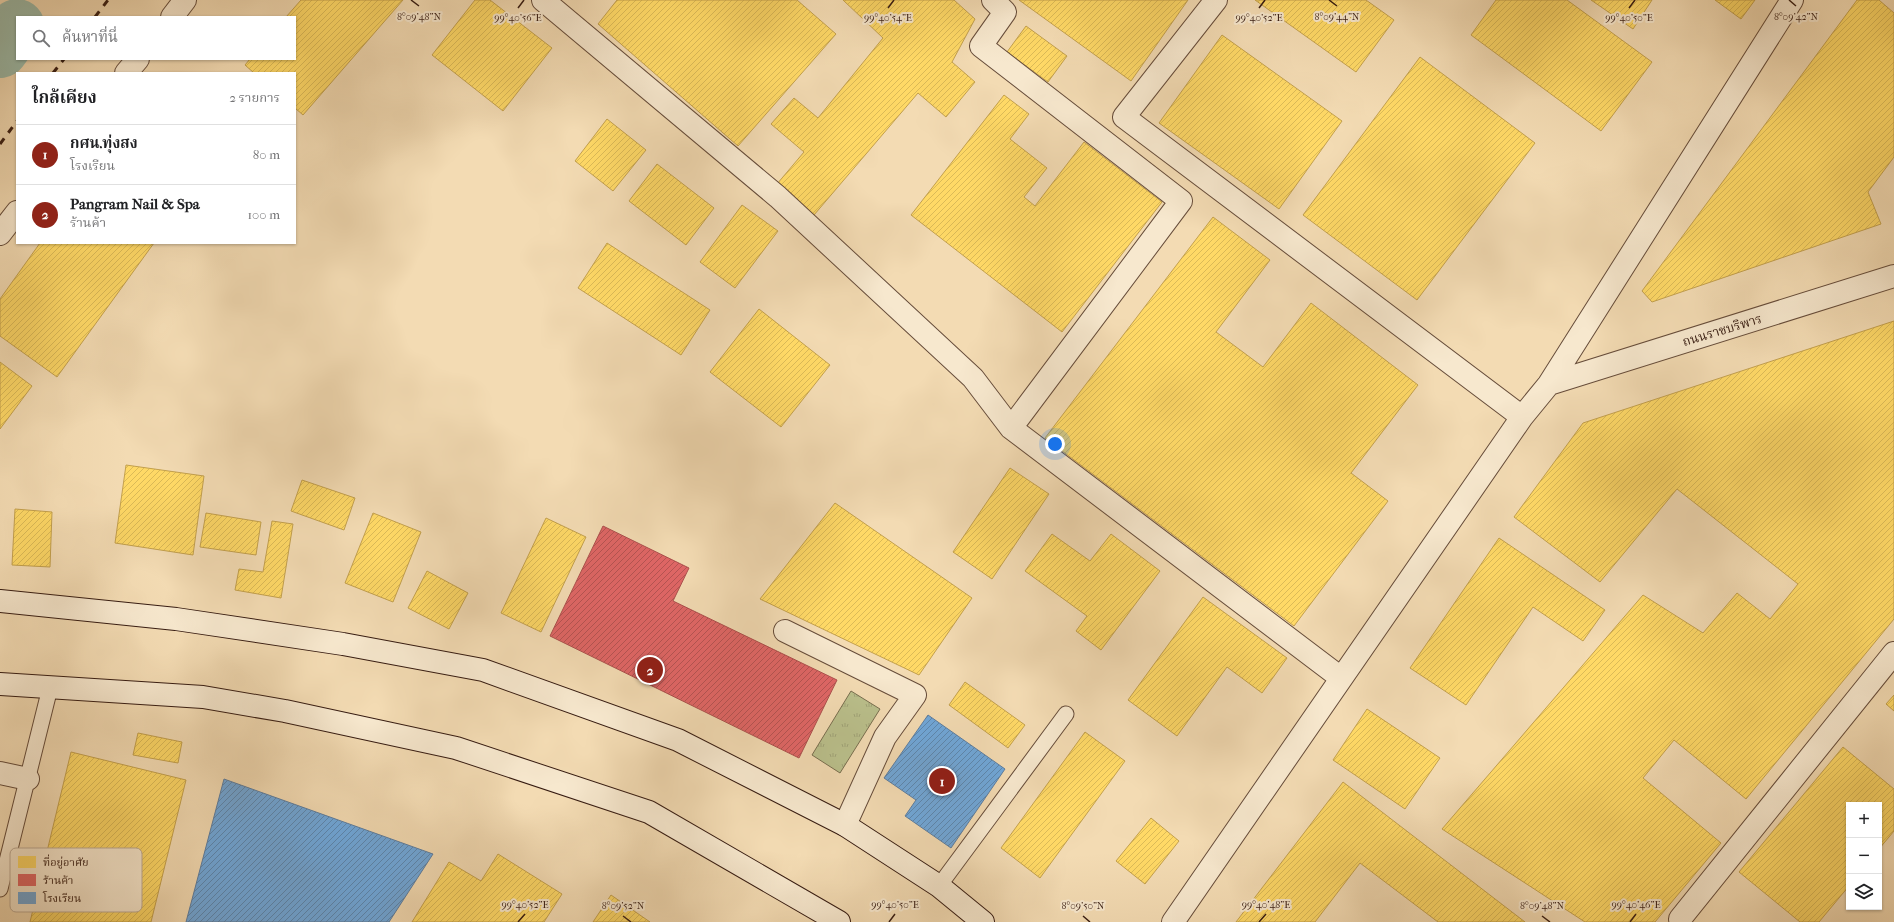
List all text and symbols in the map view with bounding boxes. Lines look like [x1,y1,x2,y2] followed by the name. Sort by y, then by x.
[397,11,441,23] text: 8°09'48"N
[1315,11,1360,23] text: 8°09'44"N
[1774,11,1818,23] text: 8°09'42"N
[494,12,542,24] text: 99°40'56"E
[864,12,912,24] text: 99°40'54"E
[1235,12,1283,24] text: 99°40'52"E
[1605,12,1653,24] text: 99°40'50"E
[16,16,296,60] search box
[30,27,52,49] icon: search
[62,28,118,46] text: ค้นหาที่นี่
[32,87,97,107] text: ใกล้เคียง
[229,90,280,105] text: 2 รายการ
[70,134,138,152] text: กศน.ทุ่งสง
[43,147,47,162] text: 1
[253,147,280,162] text: 80 m
[70,158,115,173] text: โรงเรียน
[70,195,200,213] text: Pangram Nail & Spa
[42,207,48,222] text: 2
[247,207,280,222] text: 100 m
[70,215,106,230] text: ร้านค้า
[1680,311,1764,349] street label: ถนนราชบริพาร
[1045,434,1065,454] your location
[637,655,663,685] pin: 2
[929,766,955,796] pin: 1
[1846,802,1882,910] map controls
[1846,802,1882,838] button: +
[1846,838,1882,874] button: −
[10,848,142,912] legend
[43,854,89,869] text: ที่อยู่อาศัย
[43,874,74,887] text: ร้านค้า
[1846,874,1882,910] button: layers
[42,891,81,905] text: โรงเรียน
[501,899,549,911] text: 99°40'52"E
[871,899,919,911] text: 99°40'50"E
[1242,899,1290,911] text: 99°40'48"E
[1611,899,1661,911] text: 99°40'46"E
[602,900,645,912] text: 8°09'52"N
[1062,900,1105,912] text: 8°09'50"N
[1520,900,1564,912] text: 8°09'48"N

